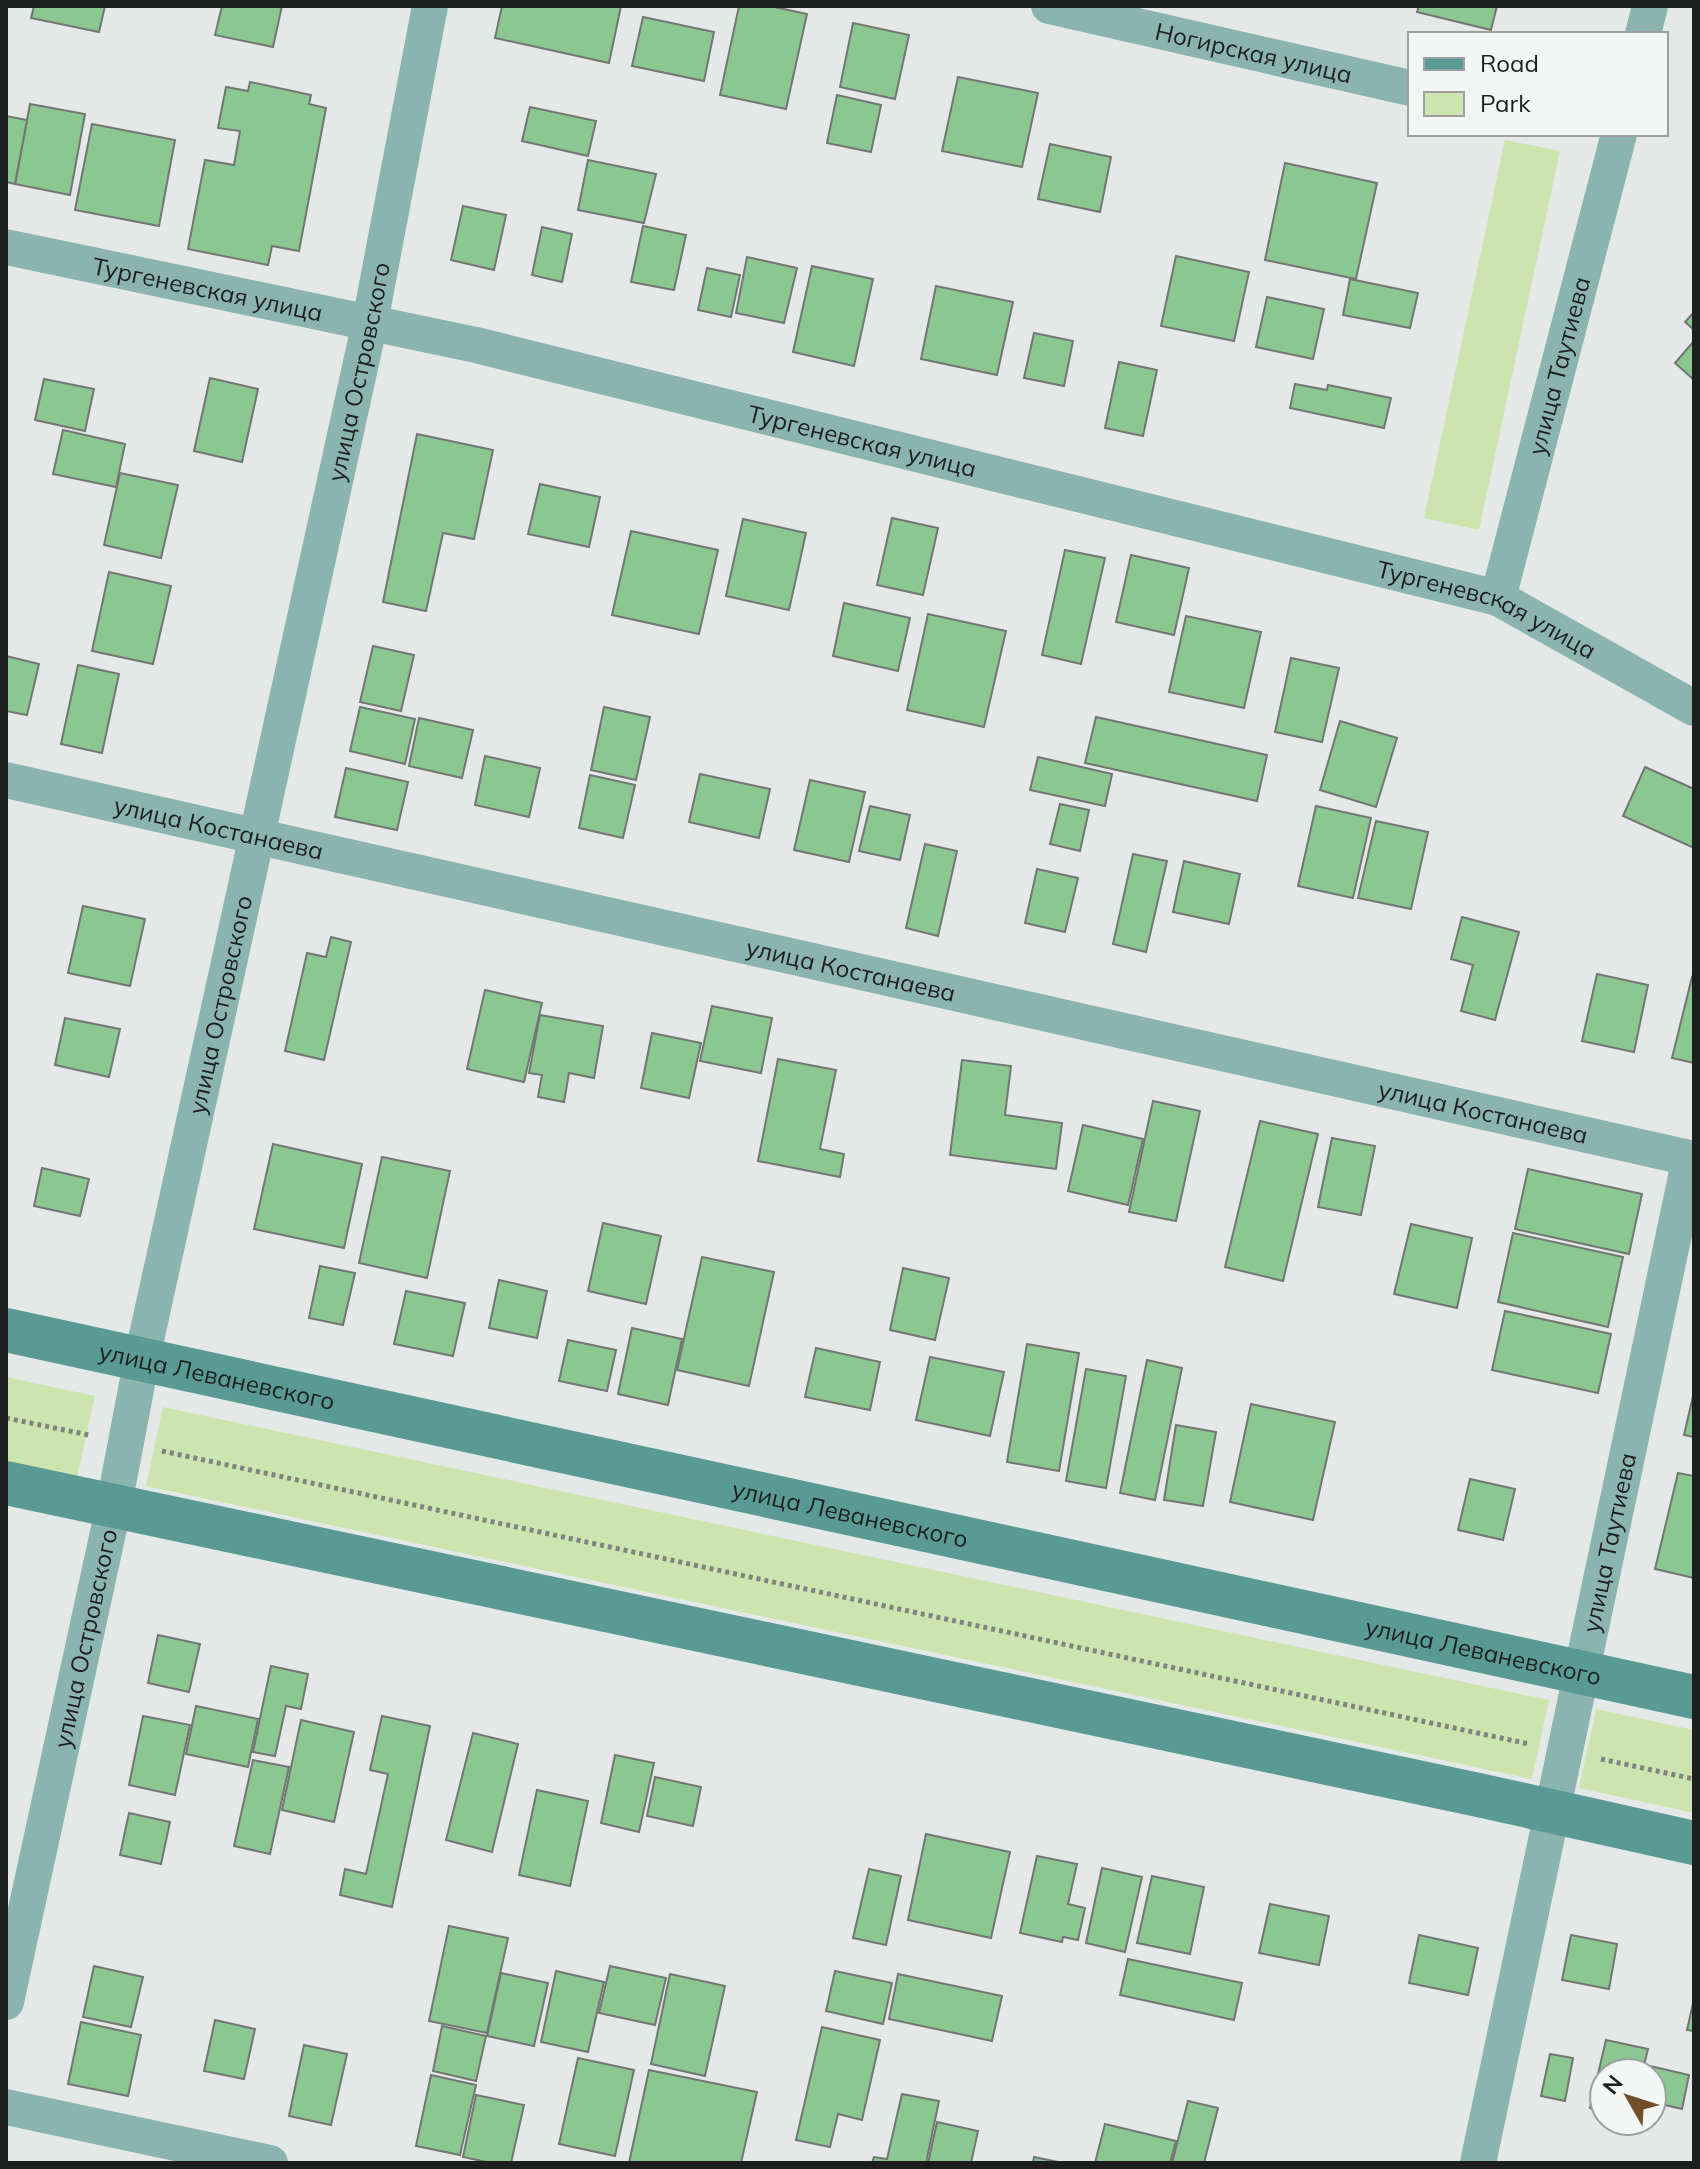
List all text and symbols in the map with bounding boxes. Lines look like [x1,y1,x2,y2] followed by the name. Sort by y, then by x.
[1152,16,1355,89] street label: Ногирская улица
[1408,32,1668,136] legend
[1480,48,1539,78] text: Road
[1480,88,1531,118] text: Park
[90,250,326,328] street label: Тургеневская улица
[320,260,396,484] street label: улица Островского
[1521,273,1596,458] street label: улица Таутиева
[745,398,980,483] street label: Тургеневская улица
[1374,554,1602,665] street label: Тургеневская улица
[111,790,326,866] street label: улица Костанаева
[181,892,258,1117] street label: улица Островского
[743,932,959,1008] street label: улица Костанаева
[1376,1074,1591,1150] street label: улица Костанаева
[96,1336,338,1416] street label: улица Леваневского
[1575,1450,1642,1635] street label: улица Таутиева
[730,1473,971,1554] street label: улица Леваневского
[47,1526,123,1751] street label: улица Островского
[1363,1611,1604,1691] street label: улица Леваневского
[1588,2057,1668,2137] north arrow
[1596,2069,1629,2100] text: N

